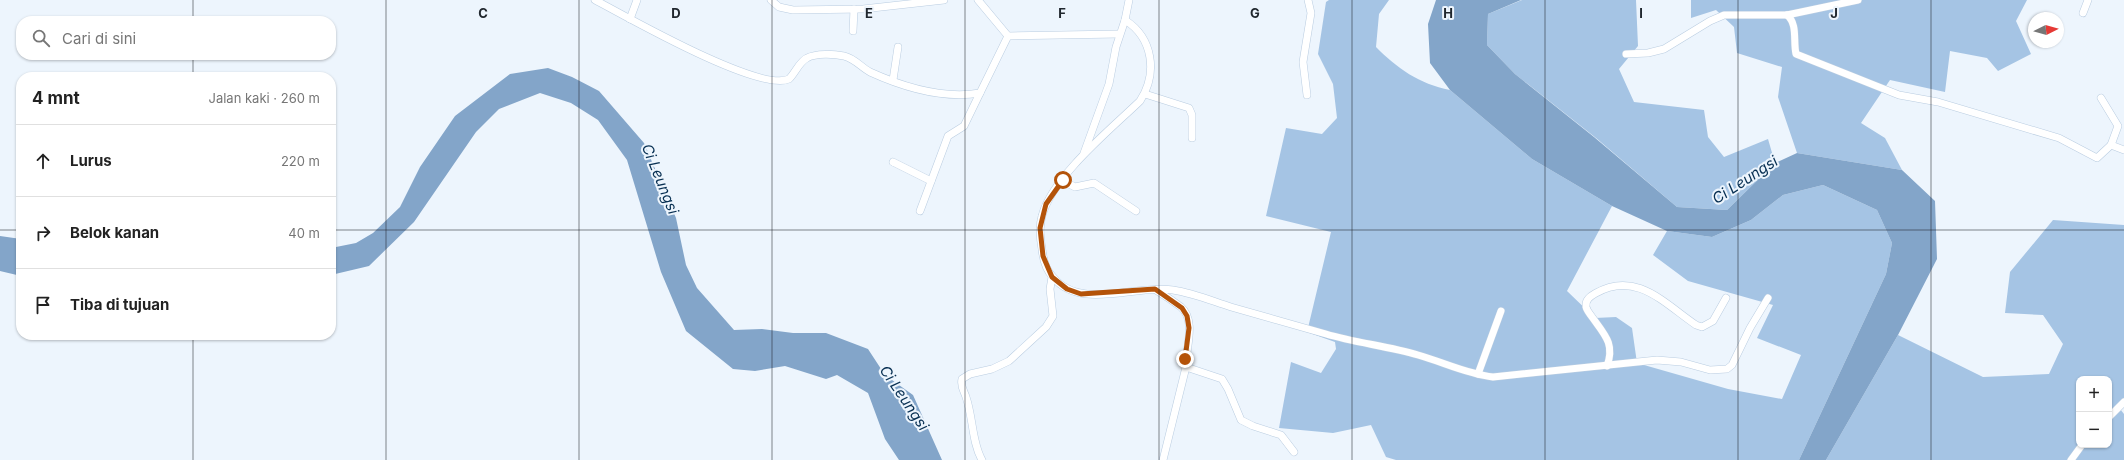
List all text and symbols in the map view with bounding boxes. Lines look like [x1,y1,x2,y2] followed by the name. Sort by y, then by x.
[478,5,488,21] text: C
[671,5,681,21] text: D
[865,5,873,21] text: E
[1058,5,1066,21] text: F
[1250,5,1260,21] text: G
[1443,5,1453,21] text: H
[1639,5,1643,21] text: I
[1830,5,1838,21] text: J
[2028,12,2064,48] north arrow
[16,16,336,60] search box
[30,27,52,49] icon: search
[62,29,136,48] text: Cari di sini
[32,88,80,108] text: 4 mnt
[208,90,320,106] text: Jalan kaki · 260 m
[638,141,683,217] water label: Ci Leungsi
[32,150,54,172] icon: ahead
[70,151,112,170] text: Lurus
[1708,151,1781,208] water label: Ci Leungsi
[281,153,320,169] text: 220 m
[1054,171,1072,189] route start
[32,222,54,244] icon: right
[70,223,159,242] text: Belok kanan
[288,225,320,241] text: 40 m
[32,294,54,316] icon: arrive
[70,295,169,314] text: Tiba di tujuan
[1176,350,1194,368] route end
[876,362,933,434] water label: Ci Leungsi
[2076,376,2112,448] map controls
[2076,376,2112,412] button: +
[2076,412,2112,448] button: −

